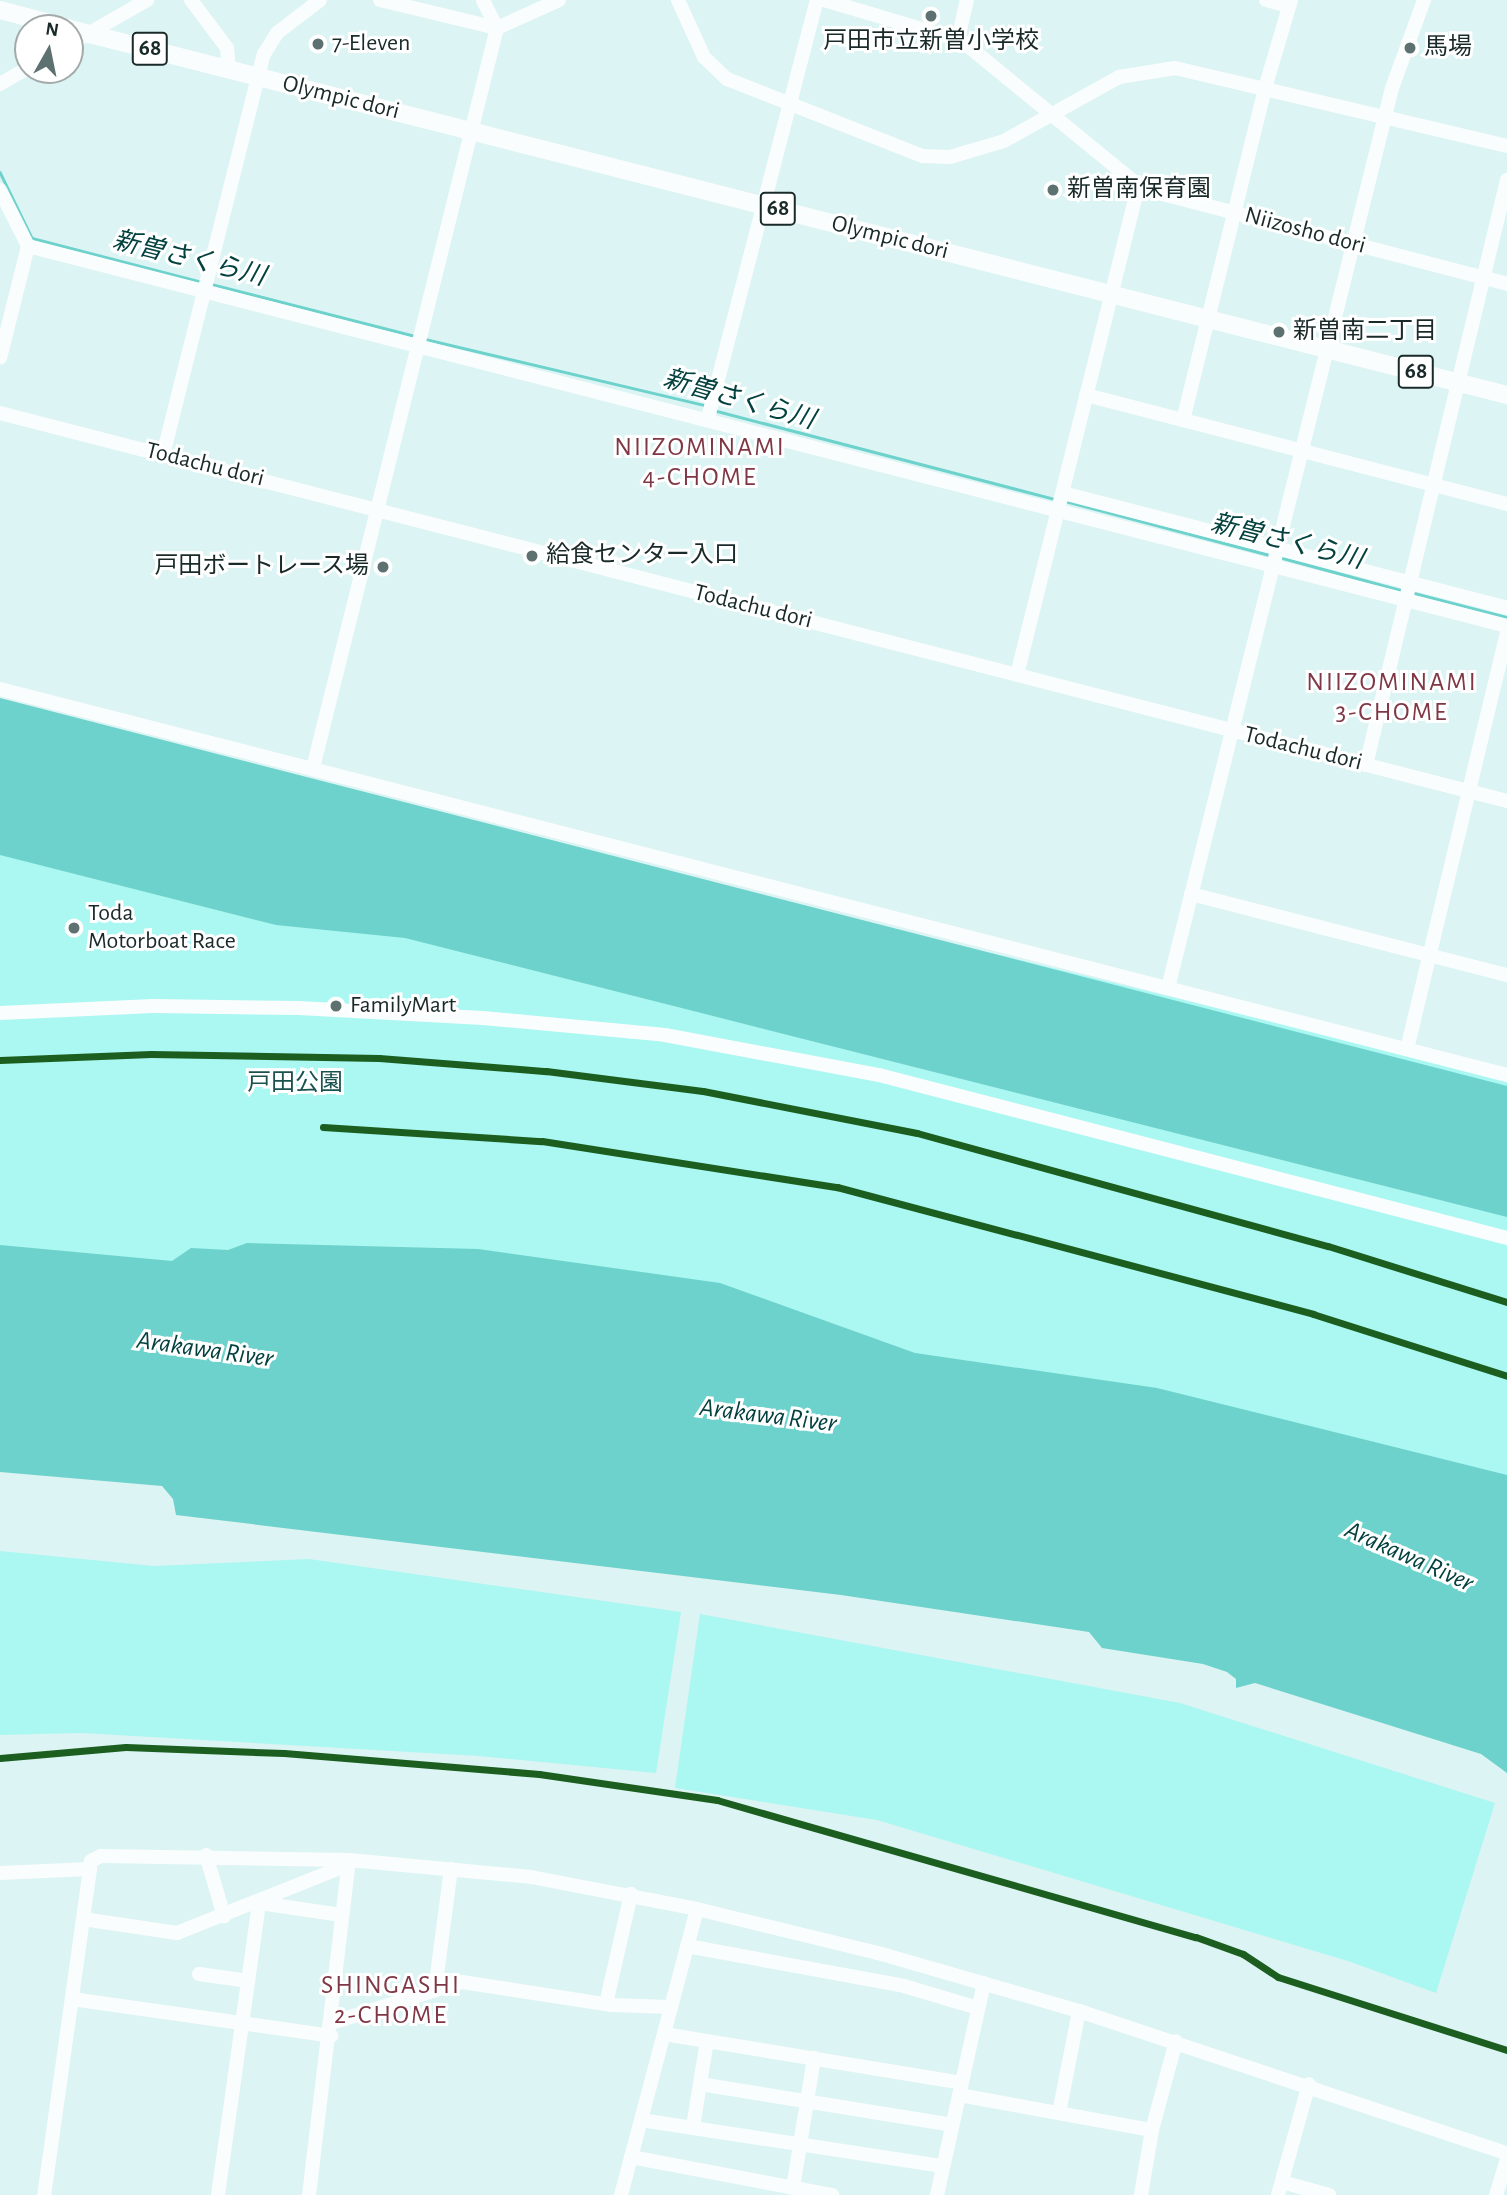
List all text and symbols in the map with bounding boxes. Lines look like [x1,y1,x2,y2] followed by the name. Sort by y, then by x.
[923,8,939,24] marker: 戸田市立新曽小学校
[14,14,84,84] north arrow
[44,19,60,40] text: N
[823,28,1039,56] place label: 戸田市立新曽小学校
[131,30,169,68] road number: 68
[332,30,410,58] place label: 7-Eleven
[1424,34,1472,62] place label: 馬場
[310,36,326,52] marker: 7-Eleven
[1402,40,1418,56] marker: 馬場
[280,70,402,126] street label: Olympic dori
[1067,176,1211,204] place label: 新曽南保育園
[1045,182,1061,198] marker: 新曽南保育園
[759,190,797,229] road number: 68
[1241,201,1369,261] street label: Niizosho dori
[829,210,951,266] street label: Olympic dori
[110,225,268,293] water label: 新曽さくら川
[1293,318,1437,346] place label: 新曽南二丁目
[1271,324,1287,340] marker: 新曽南二丁目
[1397,352,1435,392] road number: 68
[660,364,818,436] water label: 新曽さくら川
[616,432,784,494] district label: NIIZOMINAMI 4-CHOME
[143,436,267,494] street label: Todachu dori
[1208,508,1366,576] water label: 新曽さくら川
[546,542,738,570] place label: 給食センター入口
[524,548,540,564] marker: 給食センター入口
[153,553,369,581] place label: 戸田ボートレース場
[375,559,391,575] marker: 戸田ボートレース場
[691,578,815,636] street label: Todachu dori
[1308,667,1476,728] district label: NIIZOMINAMI 3-CHOME
[1241,720,1365,778] street label: Todachu dori
[88,900,236,956] place label: Toda Motorboat Race
[66,920,82,936] marker: Toda Motorboat Race
[350,992,456,1020] place label: FamilyMart
[328,998,344,1014] marker: FamilyMart
[247,1070,343,1098] park label: 戸田公園
[135,1325,275,1375] water label: Arakawa River
[698,1392,838,1440] water label: Arakawa River
[1340,1515,1478,1599] water label: Arakawa River
[322,1970,460,2032] district label: SHINGASHI 2-CHOME

